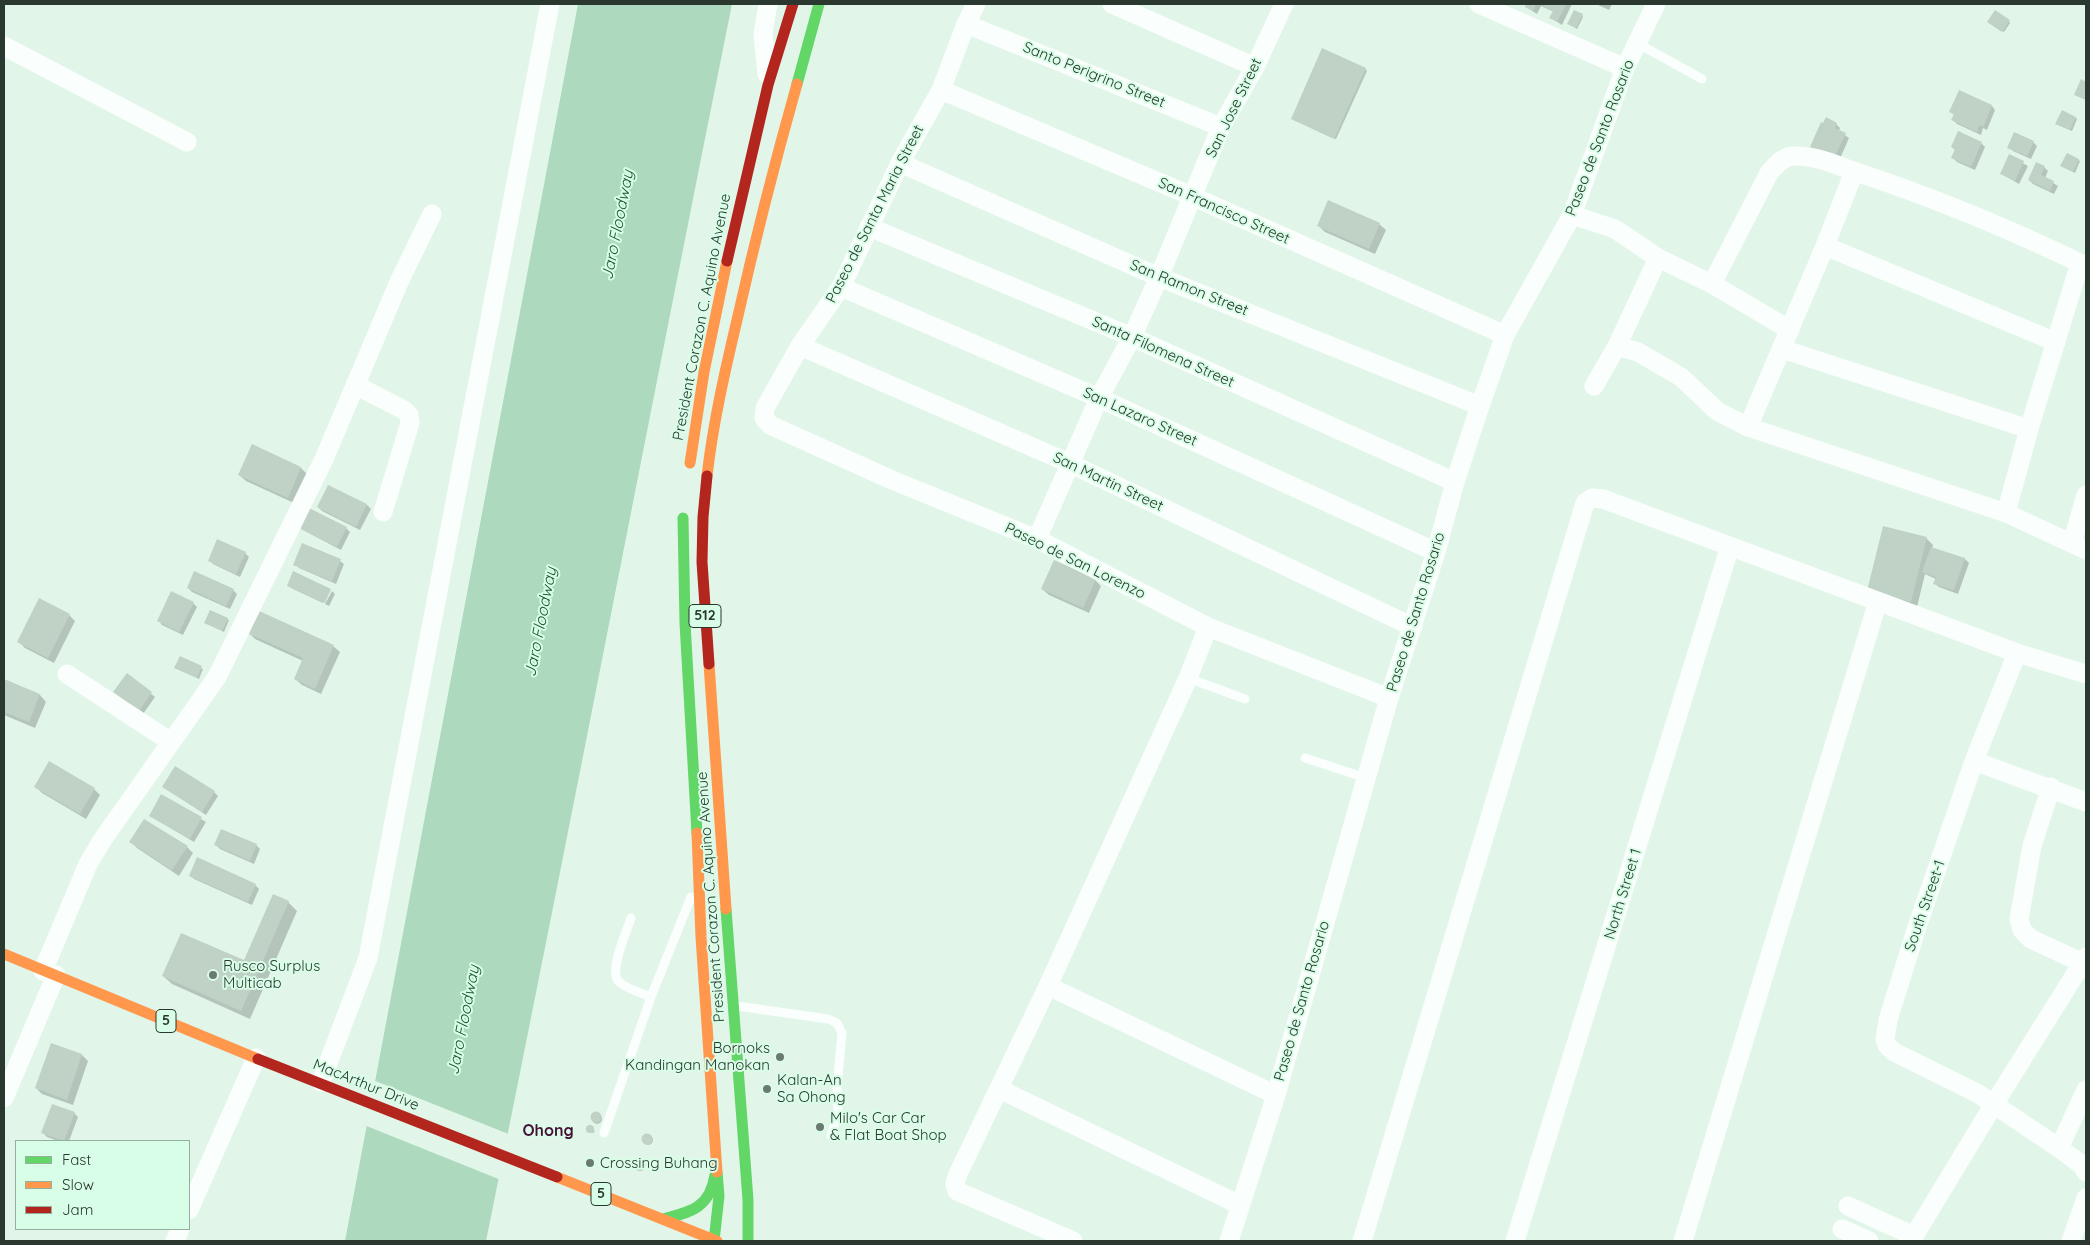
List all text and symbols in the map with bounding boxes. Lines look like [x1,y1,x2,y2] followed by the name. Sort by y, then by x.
[1020,38,1168,112] street label: Santo Perigrino Street
[1202,55,1266,161] street label: San Jose Street
[1562,57,1638,219] street label: Paseo de Santo Rosario
[822,122,928,306] street label: Paseo de Santa Maria Street
[598,169,638,281] water label: Jaro Floodway
[1156,174,1292,248] street label: San Francisco Street
[669,192,735,442] street label: President Corazon C. Aquino Avenue
[1127,256,1251,320] street label: San Ramon Street
[1089,313,1237,391] street label: Santa Filomena Street
[1080,384,1200,450] street label: San Lazaro Street
[1050,449,1166,515] street label: San Martin Street
[1002,519,1148,603] street label: Paseo de San Lorenzo
[1383,530,1449,694] street label: Paseo de Santo Rosario
[521,566,561,678] water label: Jaro Floodway
[689,604,721,628] road number: 512
[693,771,729,1023] street label: President Corazon C. Aquino Avenue
[1601,846,1645,942] street label: North Street 1
[1901,858,1949,954] street label: South Street-1
[1270,919,1334,1083] street label: Paseo de Santo Rosario
[223,957,320,992] place label: Rusco Surplus Multicab
[444,964,484,1076] water label: Jaro Floodway
[207,969,219,981] marker: Rusco Surplus Multicab
[156,1009,176,1032] road number: 5
[625,1039,770,1074] place label: Bornoks Kandingan Manokan
[774,1051,786,1063] marker: Bornoks Kandingan Manokan
[310,1056,422,1114] street label: MacArthur Drive
[777,1071,846,1106] place label: Kalan-An Sa Ohong
[761,1083,773,1095] marker: Kalan-An Sa Ohong
[830,1109,947,1144] place label: Milo's Car Car & Flat Boat Shop
[522,1121,574,1141] district label: Ohong
[814,1121,826,1133] marker: Milo's Car Car & Flat Boat Shop
[15,1140,190,1230] legend
[62,1150,91,1169] text: Fast
[600,1154,718,1172] place label: Crossing Buhang
[584,1157,596,1169] marker: Crossing Buhang
[62,1175,94,1194] text: Slow
[591,1182,611,1206] road number: 5
[62,1200,93,1219] text: Jam

